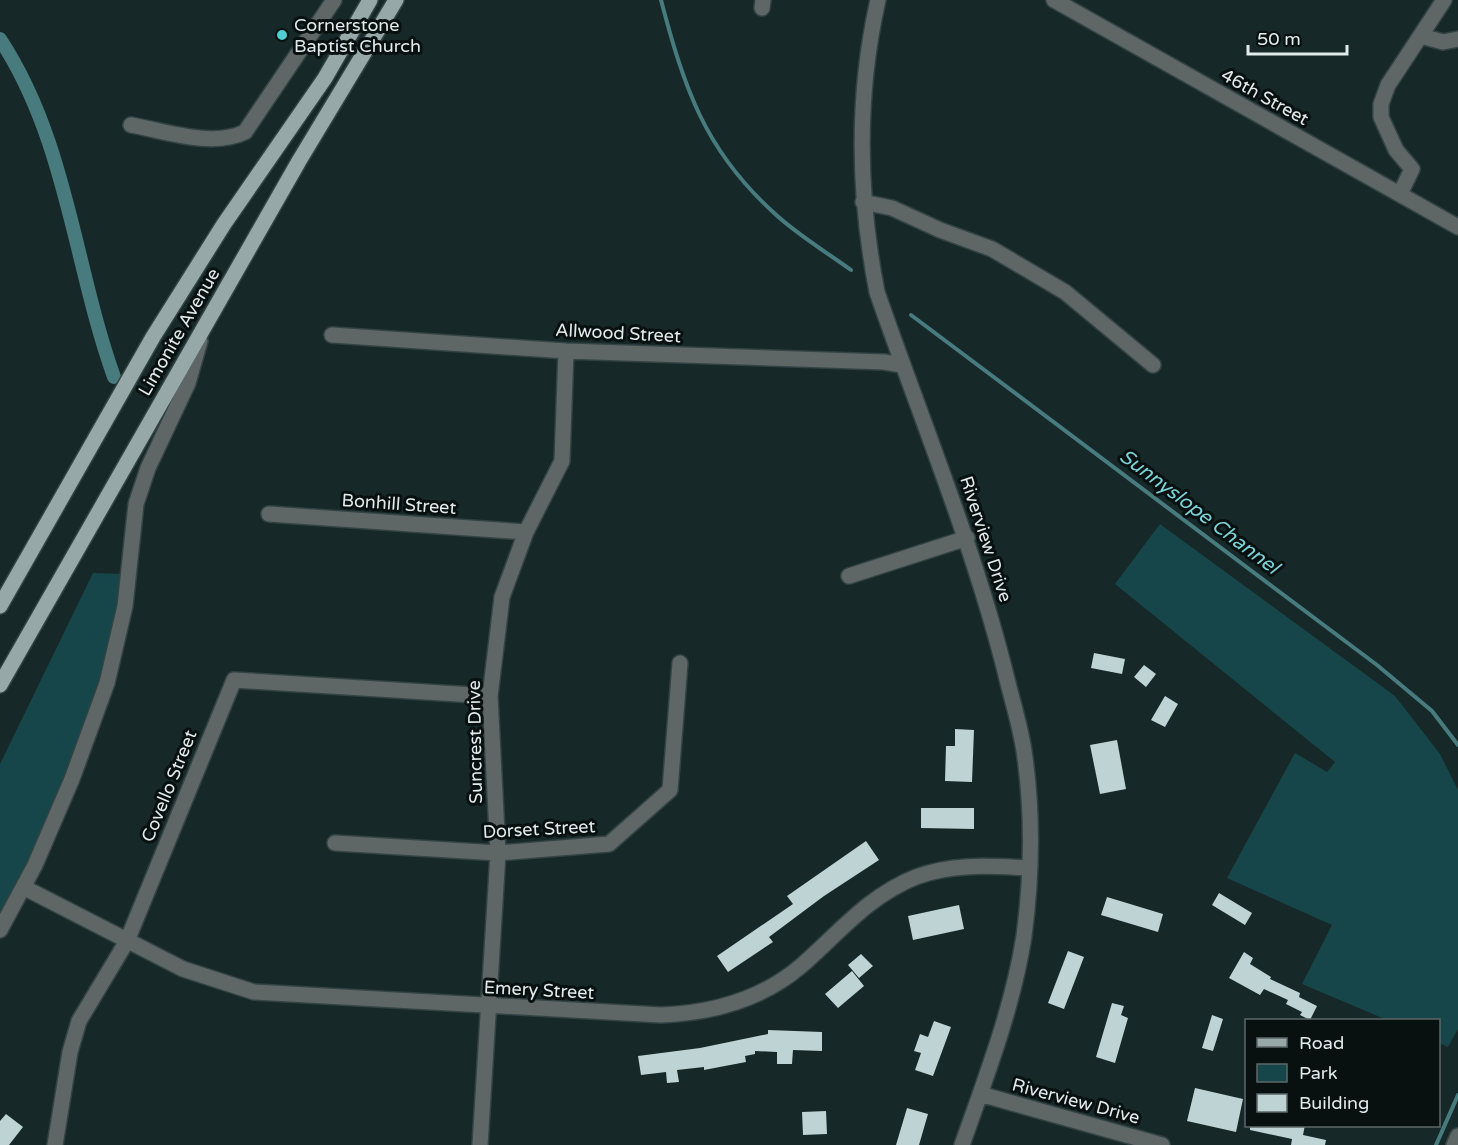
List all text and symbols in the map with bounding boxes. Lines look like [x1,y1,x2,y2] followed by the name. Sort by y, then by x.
[294,14,421,57] place label: Cornerstone Baptist Church
[1248,18,1347,56] scale bar
[275,28,289,42] marker: Cornerstone Baptist Church
[1257,28,1301,50] text: 50 m
[1217,64,1313,130] street label: 46th Street
[134,264,224,400] street label: Limonite Avenue
[555,319,681,347] street label: Allwood Street
[1115,444,1285,581] water label: Sunnyslope Channel
[955,473,1017,605] street label: Riverview Drive
[341,489,457,519] street label: Bonhill Street
[463,680,487,804] street label: Suncrest Drive
[137,727,201,845] street label: Covello Street
[482,815,596,843] street label: Dorset Street
[483,976,595,1004] street label: Emery Street
[1245,1019,1440,1127] legend
[1299,1032,1344,1054] text: Road
[1299,1062,1338,1084] text: Park
[1010,1073,1142,1129] street label: Riverview Drive
[1299,1092,1369,1114] text: Building

